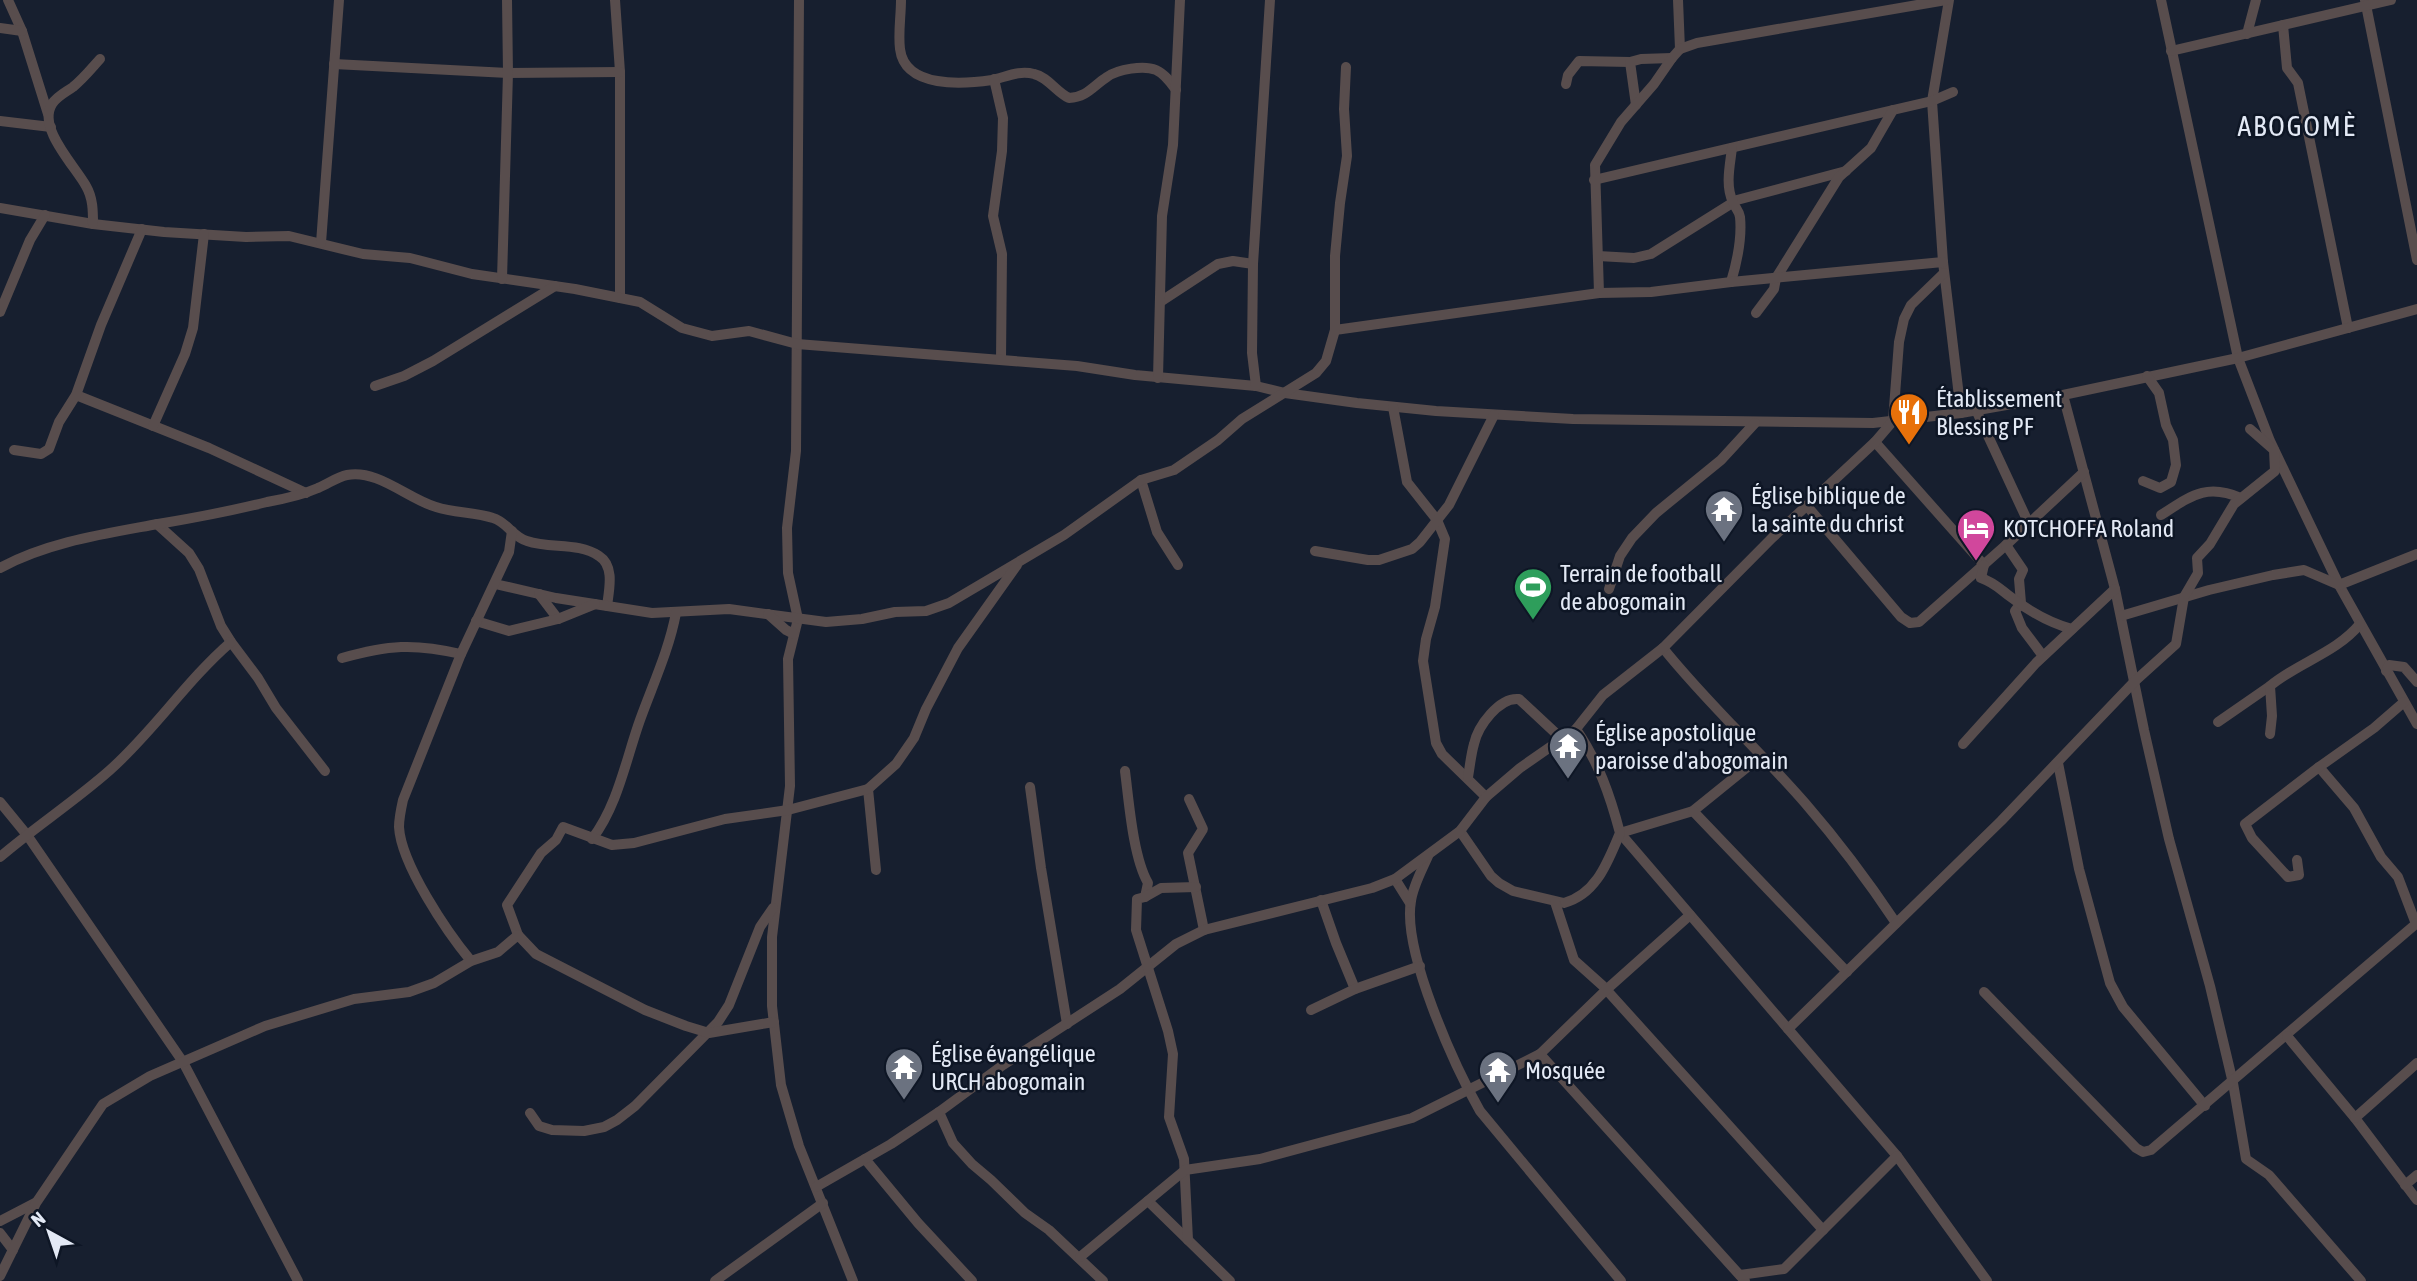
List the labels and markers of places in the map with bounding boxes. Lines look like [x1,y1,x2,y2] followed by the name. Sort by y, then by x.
[1936,385,2062,440] place label: Établissement Blessing PF
[1888,391,1930,446] restaurant icon: Établissement Blessing PF
[1751,482,1906,537] place label: Église biblique de la sainte du christ
[1703,488,1745,543] temple icon: Église biblique de la sainte du christ
[1955,507,1997,562] hotel icon: KOTCHOFFA Roland
[2003,515,2174,542] place label: KOTCHOFFA Roland
[1560,560,1723,615] place label: Terrain de football de abogomain
[1512,566,1554,621] sports icon: Terrain de football de abogomain
[1595,719,1788,774] place label: Église apostolique paroisse d'abogomain
[1547,725,1589,780] temple icon: Église apostolique paroisse d'abogomain
[931,1040,1096,1095] place label: Église évangélique URCH abogomain
[883,1046,925,1101] temple icon: Église évangélique URCH abogomain
[1477,1049,1519,1104] temple icon: Mosquée
[1525,1057,1605,1084] place label: Mosquée

